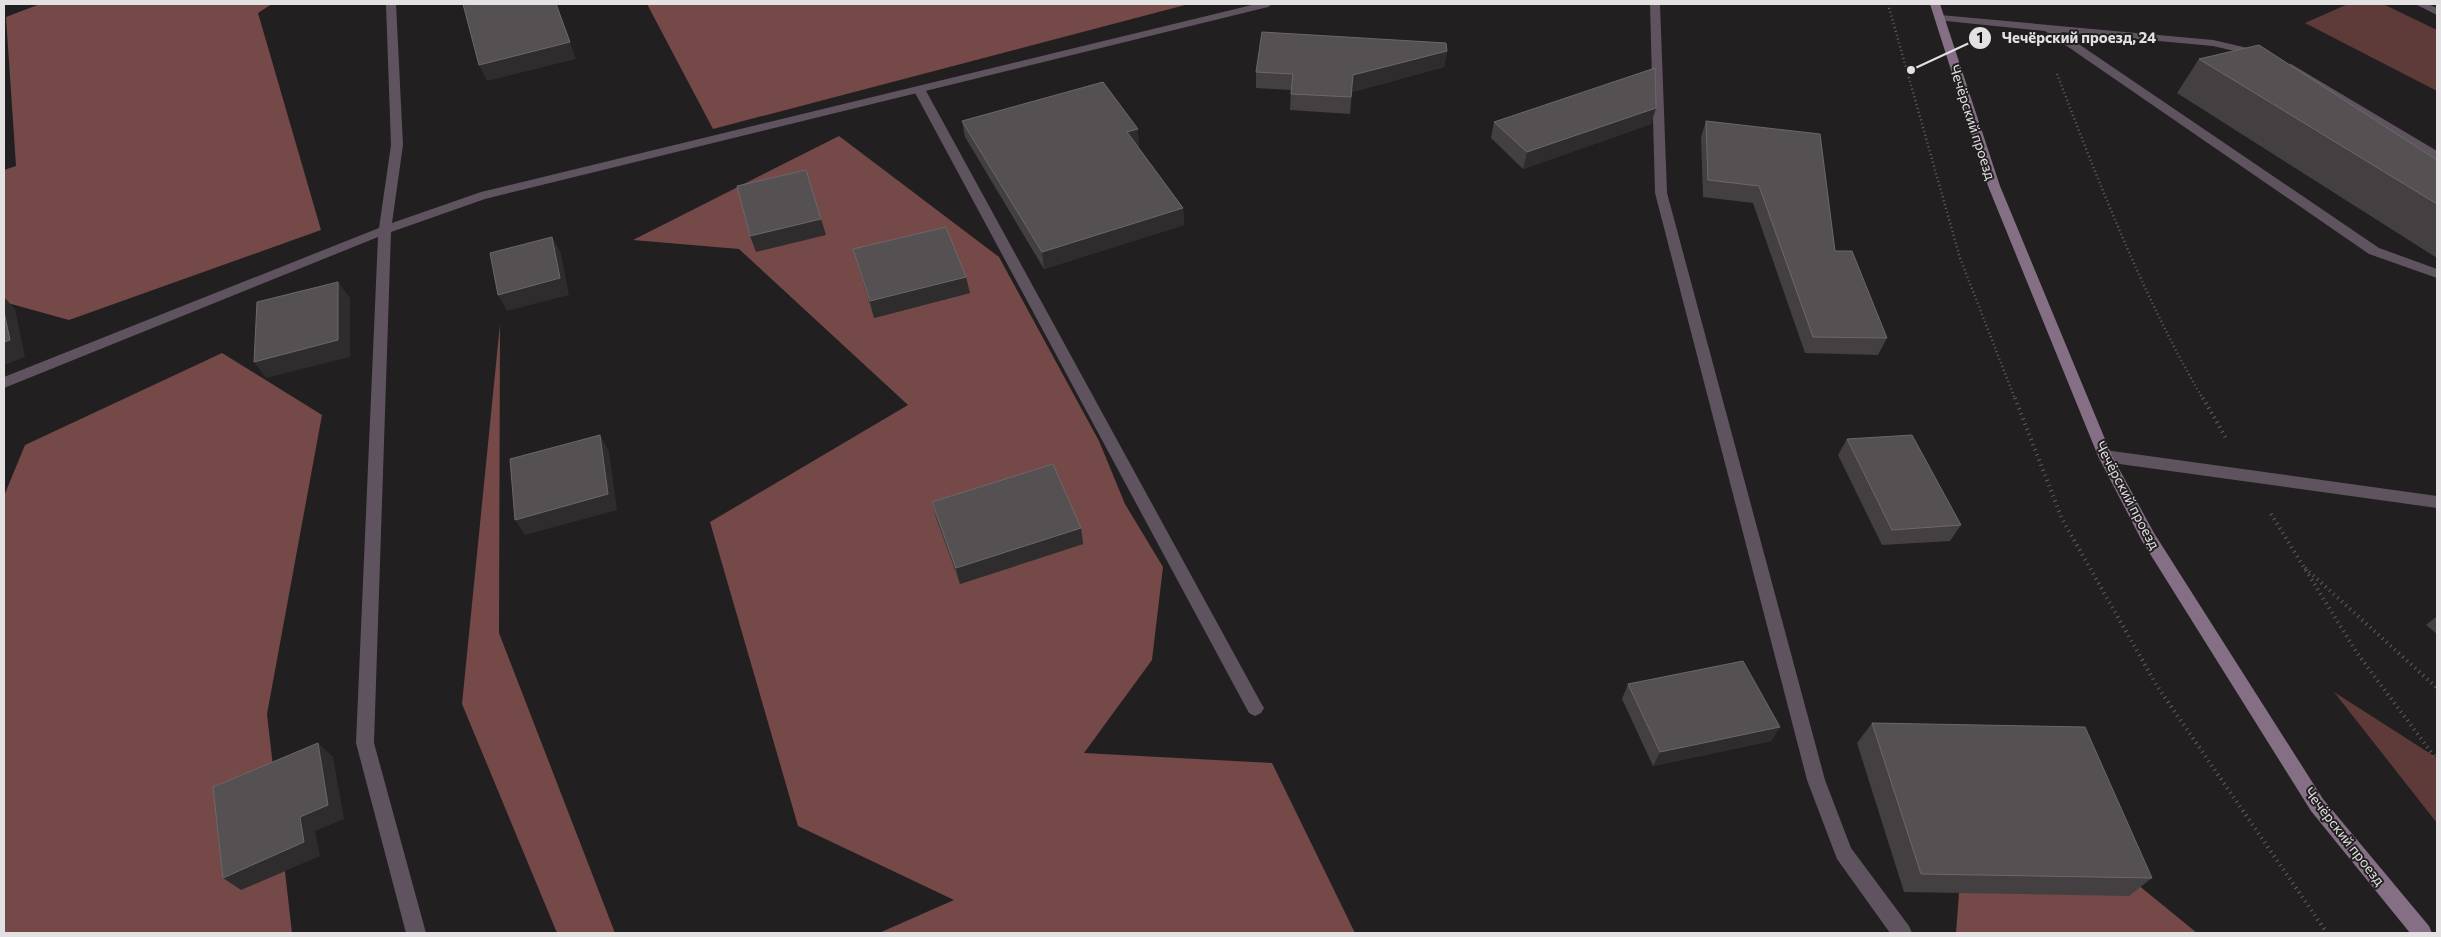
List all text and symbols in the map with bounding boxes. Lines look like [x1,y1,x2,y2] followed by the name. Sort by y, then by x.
[1967,23,2167,53] callout: Чечёрский проезд, 24
[1977,28,1983,46] text: 1
[2002,28,2156,46] text: Чечёрский проезд, 24
[1946,62,2000,182] street label: Чечёрский проезд
[2092,438,2164,552] street label: Чечёрский проезд
[2301,784,2389,888] street label: Чечёрский проезд

